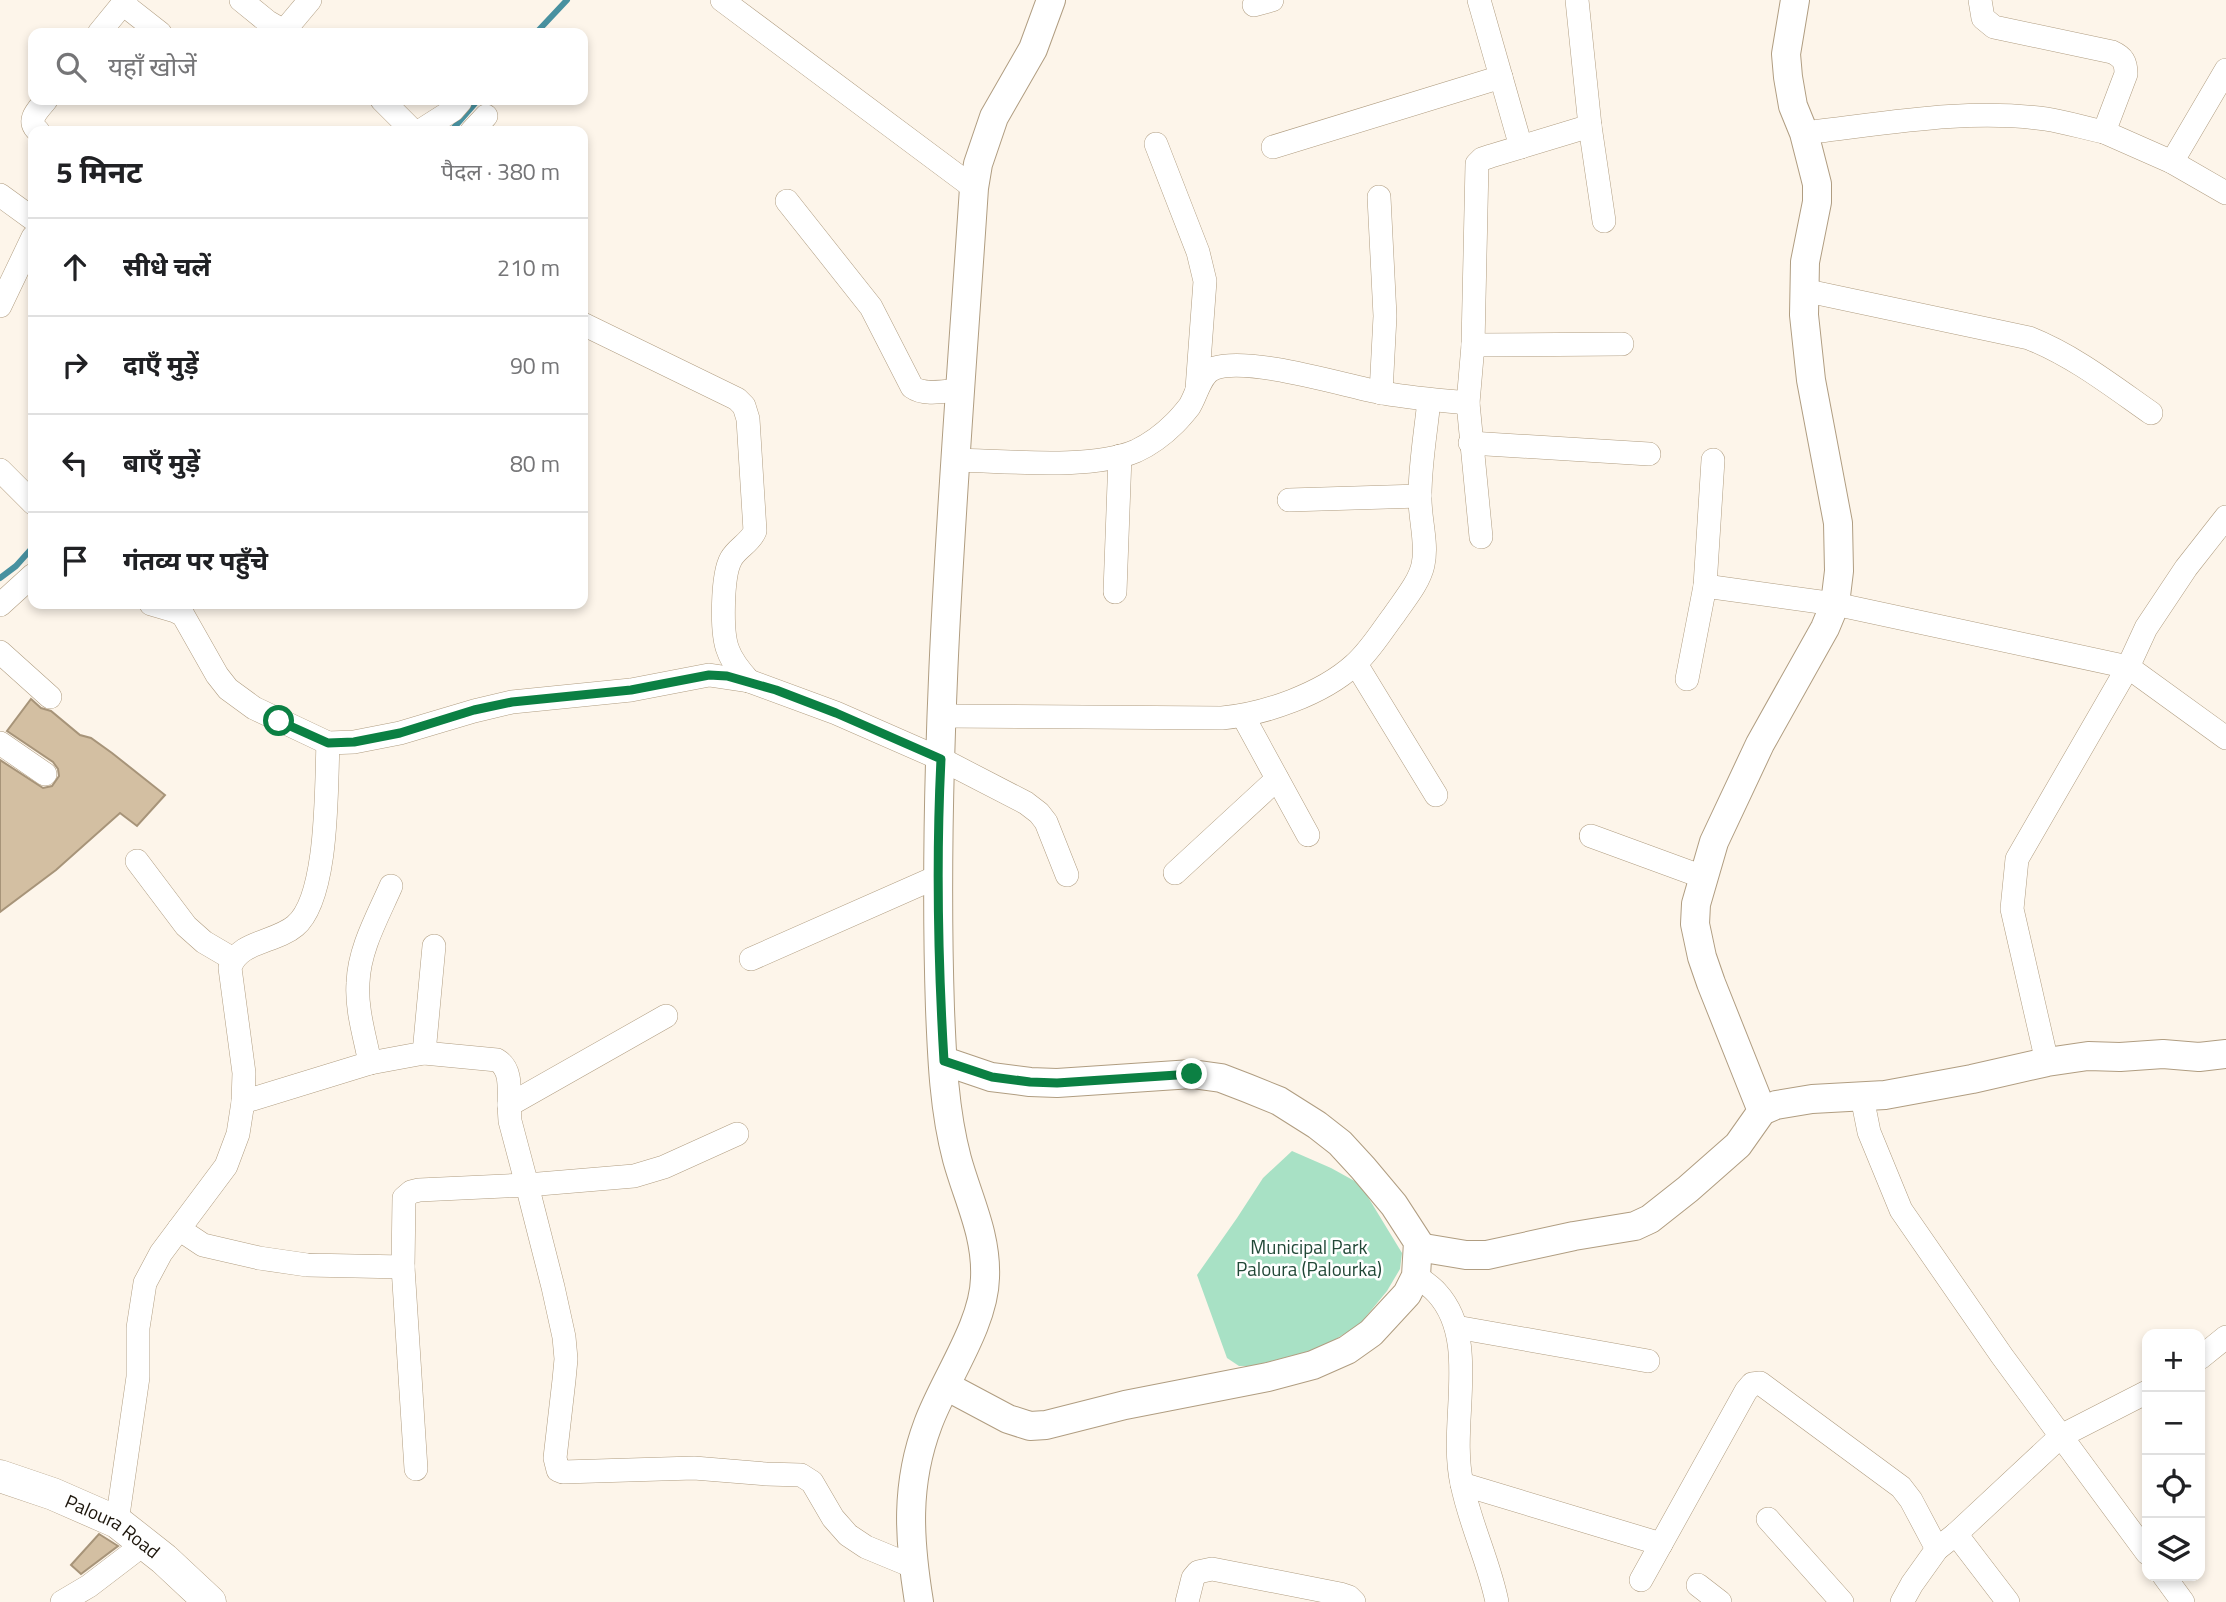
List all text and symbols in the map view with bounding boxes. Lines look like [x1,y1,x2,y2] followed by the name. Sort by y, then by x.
[28,28,588,105] search box
[108,47,197,86] text: यहाँ खोजें
[52,48,90,86] icon: search
[56,149,142,195] text: 5 मिनट
[441,154,560,189] text: पैदल · 380 m
[123,247,211,286] text: सीधे चलें
[56,248,94,286] icon: ahead
[497,250,560,285] text: 210 m
[123,345,199,384] text: दाएँ मुड़ें
[56,346,94,384] icon: right
[510,348,560,383] text: 90 m
[123,443,200,482] text: बाएँ मुड़ें
[56,444,94,482] icon: left
[510,446,560,481] text: 80 m
[123,541,268,580] text: गंतव्य पर पहुँचे
[56,542,94,580] icon: arrive
[263,705,294,736] route start
[1176,1058,1207,1089] route end
[1236,1232,1382,1283] park label: Municipal Park Paloura (Palourka)
[2142,1329,2205,1581] map controls
[2142,1329,2205,1392] button: +
[2142,1392,2205,1455] button: −
[2142,1455,2205,1518] button: locate
[61,1486,167,1565] street label: Paloura Road
[2142,1518,2205,1581] button: layers

